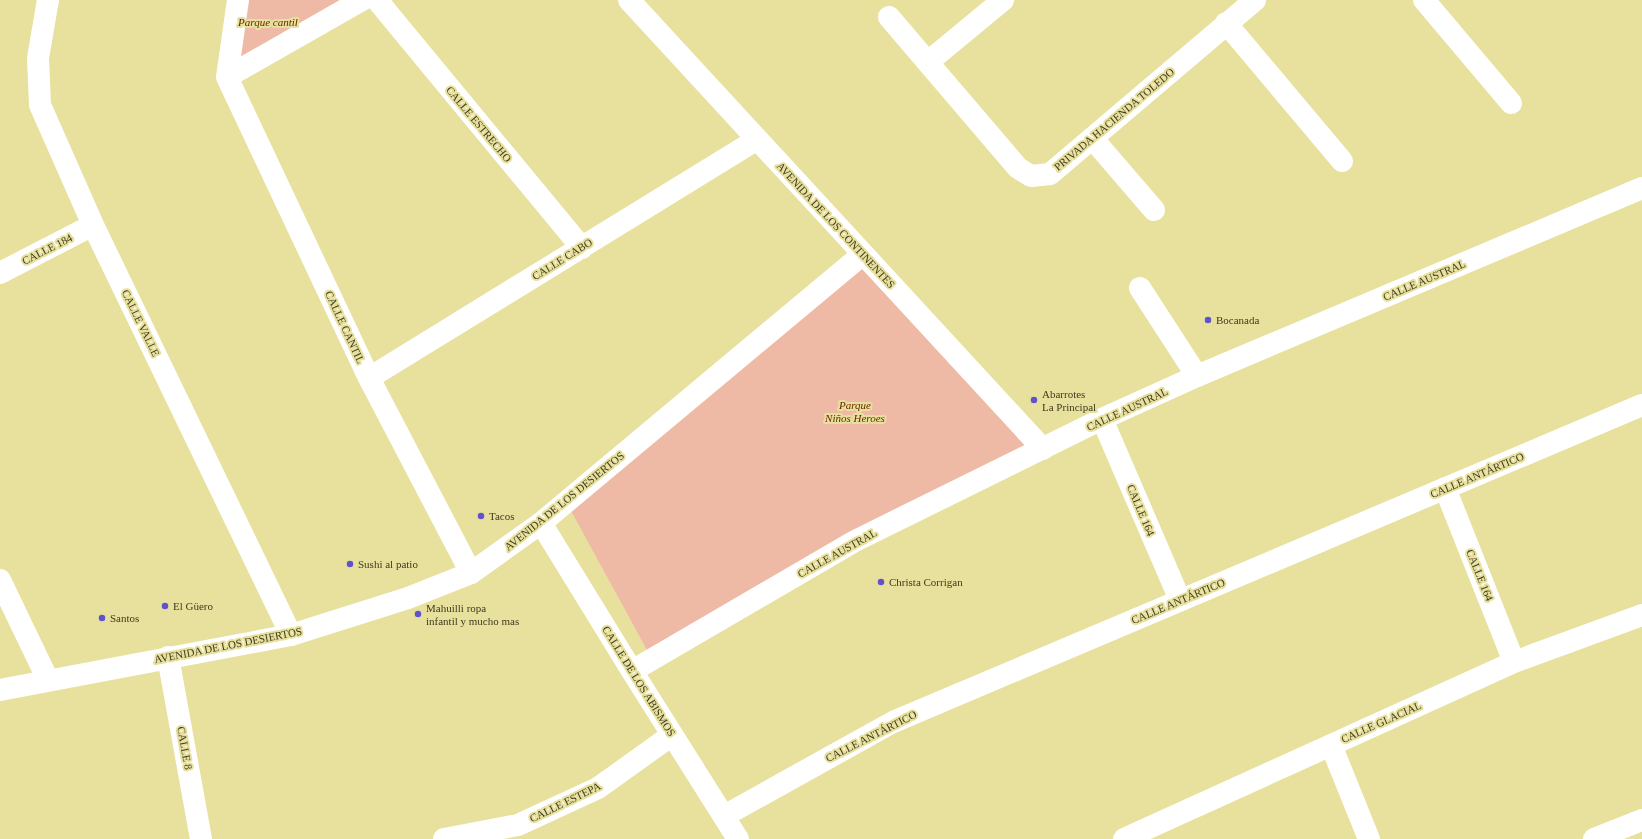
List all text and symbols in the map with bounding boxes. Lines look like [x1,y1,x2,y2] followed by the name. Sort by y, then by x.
[237,16,298,28] park label: Parque cantil
[1052,65,1176,173] street label: PRIVADA HACIENDA TOLEDO
[444,84,514,164] street label: CALLE ESTRECHO
[774,160,898,290] street label: AVENIDA DE LOS CONTINENTES
[20,231,75,267] street label: CALLE 184
[530,236,594,282] street label: CALLE CABO
[1381,257,1467,303] street label: CALLE AUSTRAL
[120,288,162,359] street label: CALLE VALLE
[323,289,367,365] street label: CALLE CANTIL
[1216,314,1259,326] place label: Bocanada
[1203,315,1213,325] marker: Bocanada
[1084,385,1170,433] street label: CALLE AUSTRAL
[1042,388,1096,413] place label: Abarrotes La Principal
[1029,395,1039,405] marker: Abarrotes La Principal
[824,399,885,424] park label: Parque Niños Heroes
[502,449,626,553] street label: AVENIDA DE LOS DESIERTOS
[1428,450,1526,500] street label: CALLE ANTÁRTICO
[1125,482,1157,538] street label: CALLE 164
[489,510,515,522] place label: Tacos
[476,511,486,521] marker: Tacos
[795,526,879,580] street label: CALLE AUSTRAL
[1464,547,1496,603] street label: CALLE 164
[358,558,418,570] place label: Sushi al patio
[345,559,355,569] marker: Sushi al patio
[889,576,963,588] place label: Christa Corrigan
[1129,576,1227,626] street label: CALLE ANTÁRTICO
[876,577,886,587] marker: Christa Corrigan
[173,600,214,612] place label: El Güero
[160,601,170,611] marker: El Güero
[426,602,519,627] place label: Mahuilli ropa infantil y mucho mas
[413,609,423,619] marker: Mahuilli ropa infantil y mucho mas
[110,612,139,624] place label: Santos
[97,613,107,623] marker: Santos
[600,624,678,738] street label: CALLE DE LOS ABISMOS
[153,625,303,665] street label: AVENIDA DE LOS DESIERTOS
[1339,699,1423,745] street label: CALLE GLACIAL
[824,708,919,764] street label: CALLE ANTÁRTICO
[175,725,195,771] street label: CALLE 8
[528,780,603,824] street label: CALLE ESTEPA

